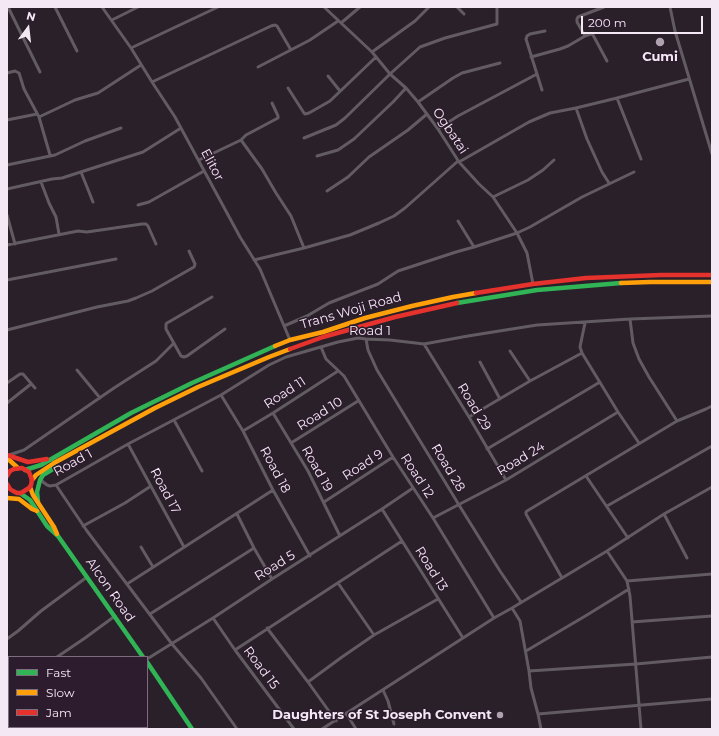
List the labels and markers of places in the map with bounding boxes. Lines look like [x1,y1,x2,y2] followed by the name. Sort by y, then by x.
[654,36,666,48] marker: Cumi
[642,49,678,65] place label: Cumi
[272,707,492,723] place label: Daughters of St Joseph Convent
[495,710,505,720] marker: Daughters of St Joseph Convent

